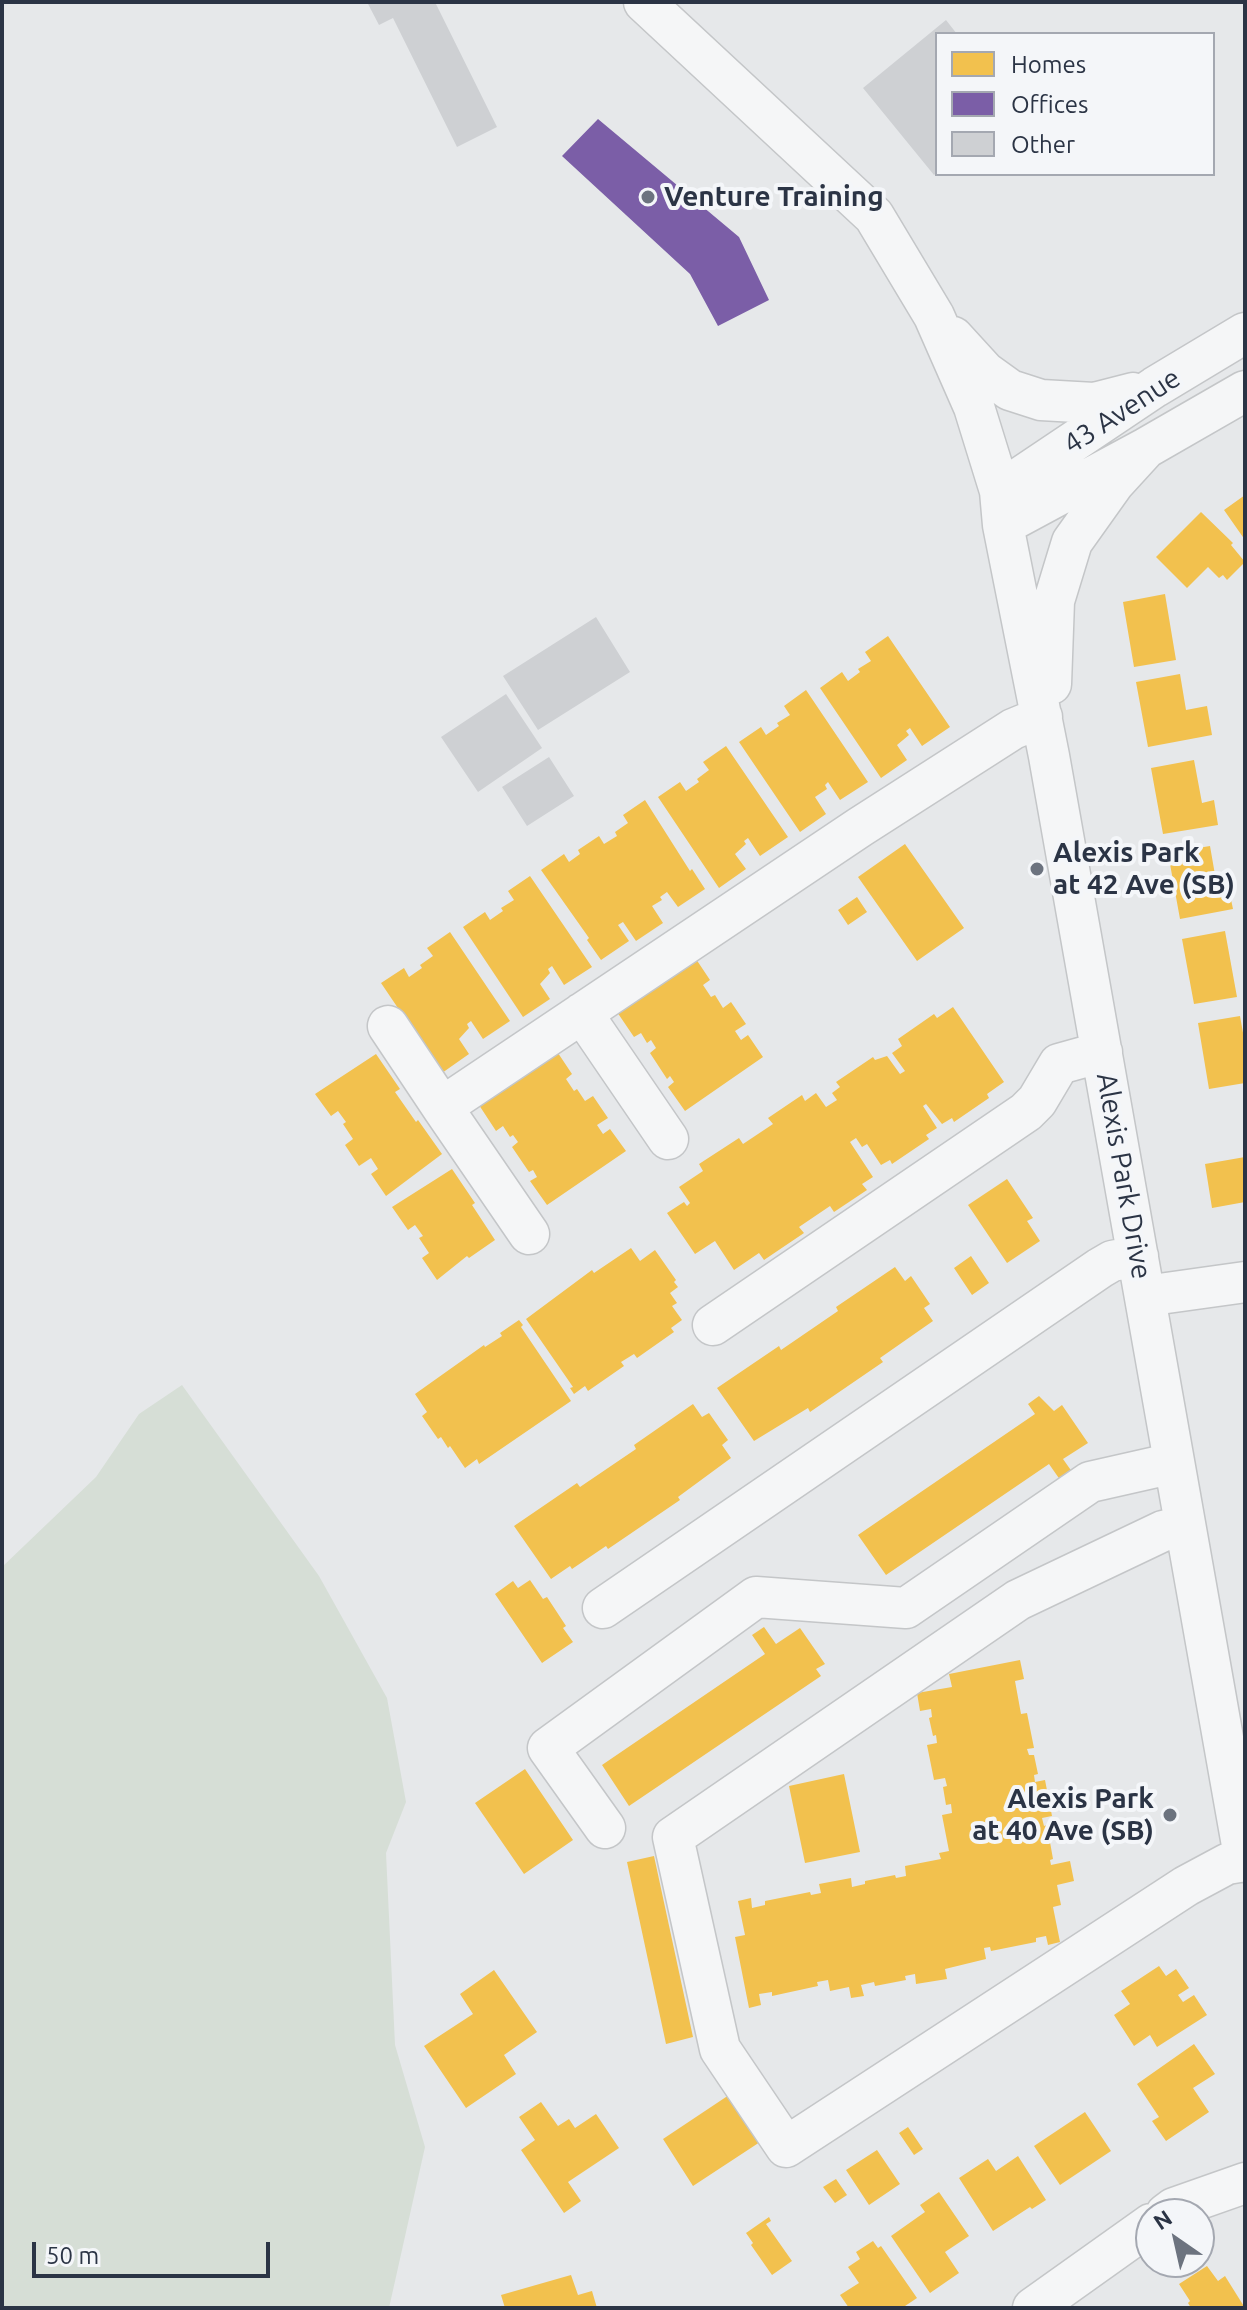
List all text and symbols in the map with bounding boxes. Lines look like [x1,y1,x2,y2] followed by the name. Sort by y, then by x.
[935,32,1215,176] legend
[1011,51,1086,78] text: Homes
[1011,91,1089,118] text: Offices
[1011,131,1075,158] text: Other
[664,180,884,214] place label: Venture Training
[639,188,657,206] marker: Venture Training
[1057,361,1187,461] street label: 43 Avenue
[1053,836,1235,902] place label: Alexis Park at 42 Ave (SB)
[1028,860,1046,878] marker: Alexis Park at 42 Ave (SB)
[1089,1070,1159,1282] street label: Alexis Park Drive
[972,1782,1154,1848] place label: Alexis Park at 40 Ave (SB)
[1161,1806,1179,1824] marker: Alexis Park at 40 Ave (SB)
[1135,2198,1215,2278] north arrow
[1149,2204,1176,2234] text: N
[36,2226,274,2276] scale bar
[46,2242,99,2269] text: 50 m

